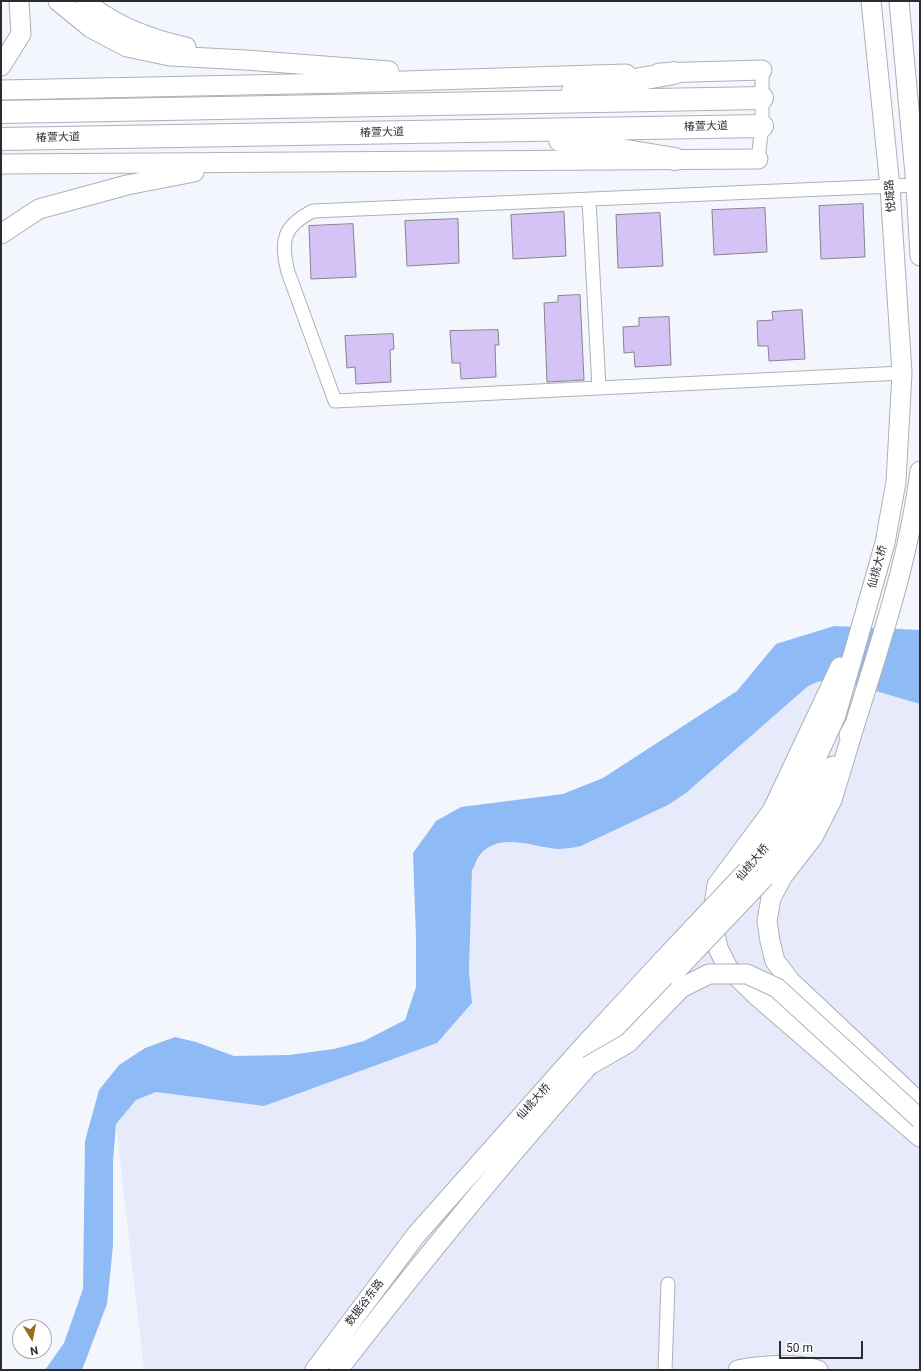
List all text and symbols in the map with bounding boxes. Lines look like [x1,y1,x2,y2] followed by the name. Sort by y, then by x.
[684,120,728,134] street label: 椿萱大道
[360,126,404,140] street label: 椿萱大道
[36,131,80,145] street label: 椿萱大道
[883,179,899,213] street label: 悦城路
[866,544,890,590] street label: 仙桃大桥
[734,842,772,884] street label: 仙桃大桥
[514,1081,554,1123] street label: 仙桃大桥
[343,1277,387,1329] street label: 数据谷东路
[12,1319,52,1359] north arrow
[781,1333,865,1359] scale bar
[786,1341,813,1355] text: 50 m
[29,1343,39,1357] text: N

